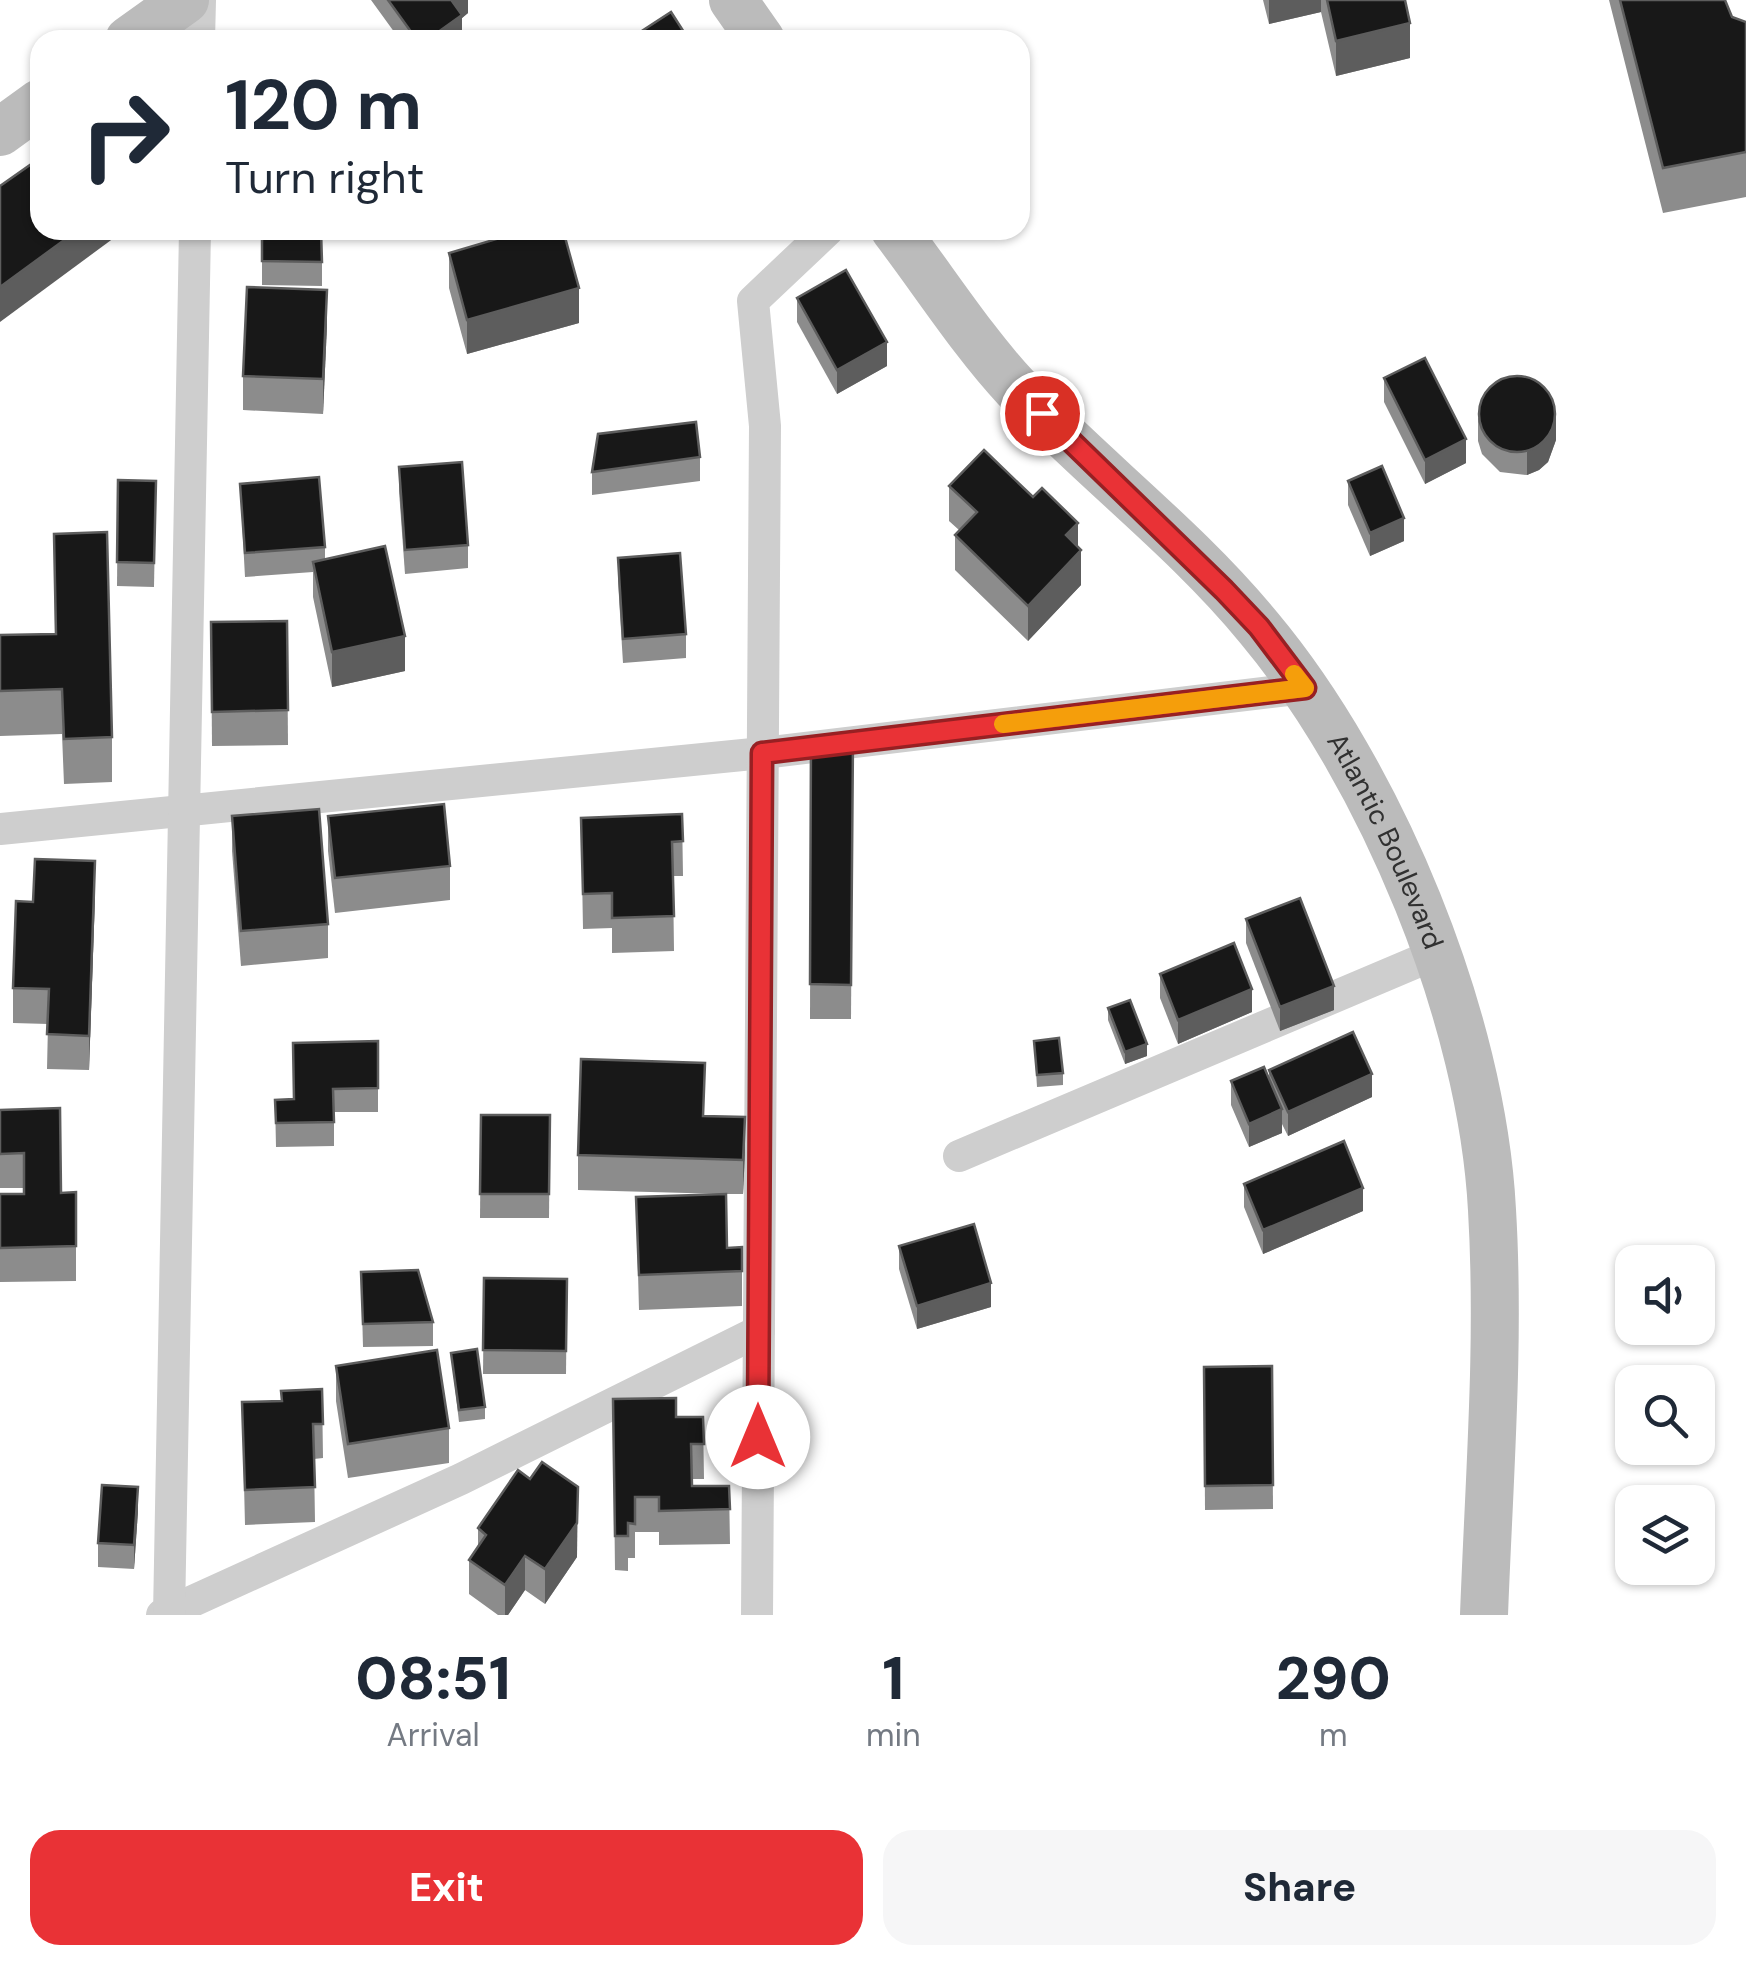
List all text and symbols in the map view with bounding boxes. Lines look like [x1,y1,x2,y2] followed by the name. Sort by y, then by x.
[225,60,422,151] text: 120 m
[60,70,190,200] icon: right
[225,148,424,207] text: Turn right
[1000,371,1085,456] pin
[1015,386,1070,441] icon: arrive
[1319,726,1453,954] street label: Atlantic Boulevard
[1615,1245,1715,1585] map controls
[1615,1245,1715,1345] button: sound
[1615,1365,1715,1465] button: search
[706,1385,810,1489] position arrow
[1615,1485,1715,1585] button: layers
[355,1639,511,1718] text: 08:51
[882,1639,904,1718] text: 1
[1276,1639,1391,1718] text: 290
[386,1714,480,1756] text: Arrival
[866,1714,921,1756] text: min
[1319,1714,1348,1756] text: m
[30,1830,863,1945] button: Exit
[883,1830,1716,1945] button: Share

